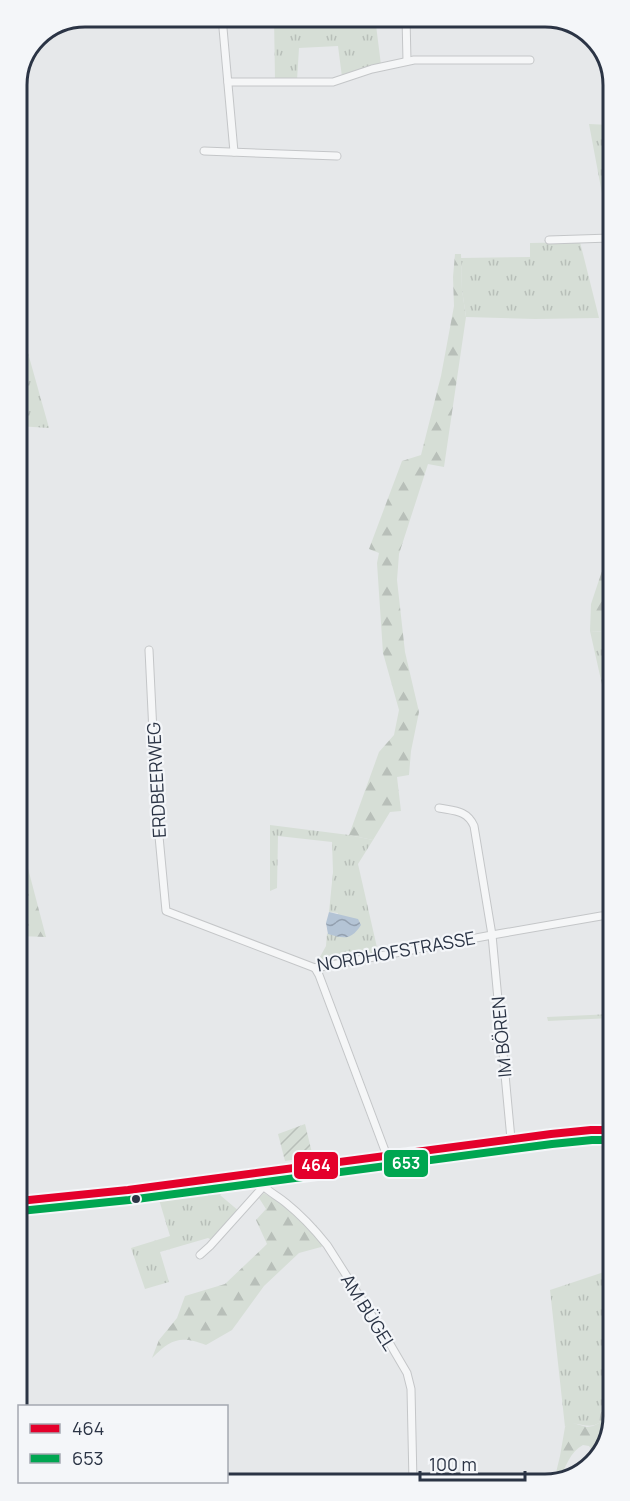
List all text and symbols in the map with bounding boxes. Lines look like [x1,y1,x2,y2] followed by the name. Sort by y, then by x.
[141,721,171,838] street label: ERDBEERWEG
[315,925,477,977] street label: NORDHOFSTRASSE
[486,996,516,1078] street label: IM BÖREN
[383,1149,429,1178] line badge: 653
[293,1151,339,1180] line badge: 464
[392,1152,420,1174] text: 653
[301,1154,331,1176] text: 464
[130,1193,142,1205] unlabelled marker
[336,1269,402,1355] street label: AM BÜGEL
[18,1405,228,1483] legend
[72,1416,104,1440] text: 464
[420,1444,525,1482] scale bar
[72,1446,104,1470] text: 653
[429,1452,477,1476] text: 100 m

